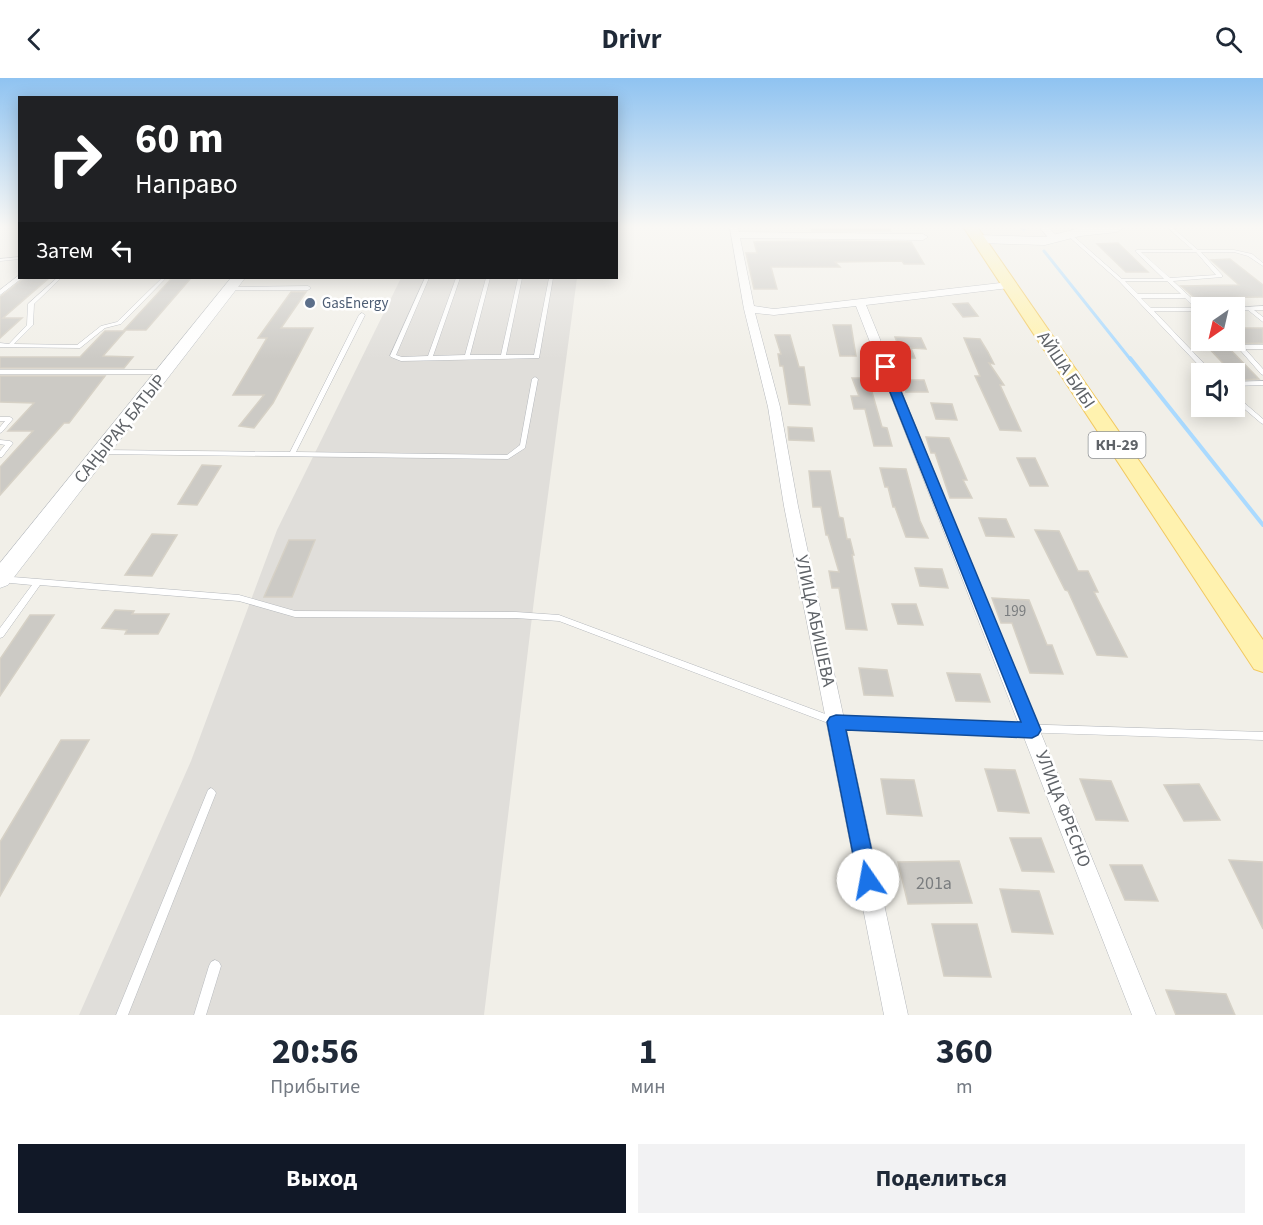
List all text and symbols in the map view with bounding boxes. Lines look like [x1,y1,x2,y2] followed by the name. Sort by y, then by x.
[601,20,662,59] text: Drivr
[18,23,51,56] icon: back
[1212,23,1245,56] icon: search
[135,109,224,169] text: 60 m
[36,120,114,198] icon: right
[135,165,238,204] text: Направо
[106,234,139,267] icon: left
[36,235,94,267] text: Затем
[322,293,389,314] place label: GasEnergy
[303,296,317,310] marker: GasEnergy
[1191,297,1245,351] north arrow
[1191,297,1245,417] map controls
[1031,326,1101,414] street label: АЙША БИБІ
[860,341,911,392] pin
[869,350,902,383] icon: arrive
[1191,363,1245,417] button: sound
[68,369,172,489] street label: САҢЫРАҚ БАТЫР
[1088,432,1146,458] road number: КН-29
[789,553,841,689] street label: УЛИЦА АБИШЕВА
[1004,601,1026,622] house number: 199
[1029,747,1097,871] street label: УЛИЦА ФРЕСНО
[836,848,900,912] position arrow
[916,871,952,896] house number: 201а
[272,1026,359,1077] text: 20:56
[639,1026,658,1077] text: 1
[936,1026,993,1077] text: 360
[270,1073,360,1101] text: Прибытие
[630,1073,666,1101] text: мин
[956,1073,973,1101] text: m
[18,1144,626,1213] button: Выход
[638,1144,1245,1213] button: Поделиться

